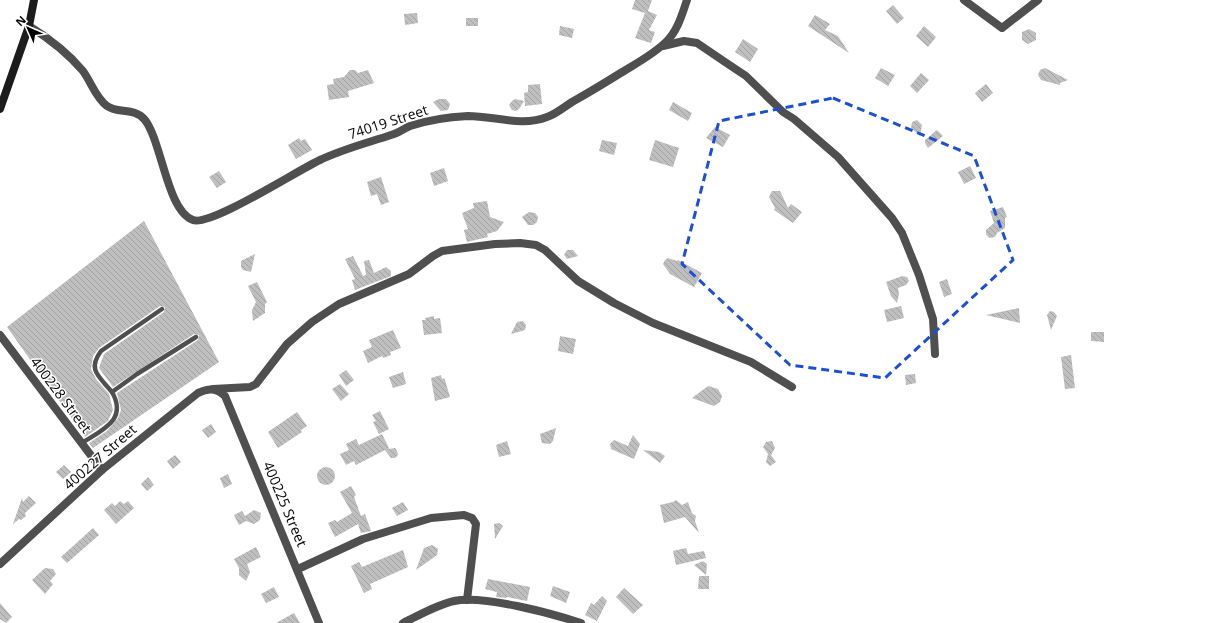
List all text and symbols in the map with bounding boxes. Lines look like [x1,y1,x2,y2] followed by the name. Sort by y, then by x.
[8,8,48,48] north arrow
[12,12,29,29] text: N
[346,100,430,143] street label: 74019 Street
[26,353,96,437] street label: 400228 Street
[59,420,140,494] street label: 400227 Street
[259,458,312,549] street label: 400225 Street

